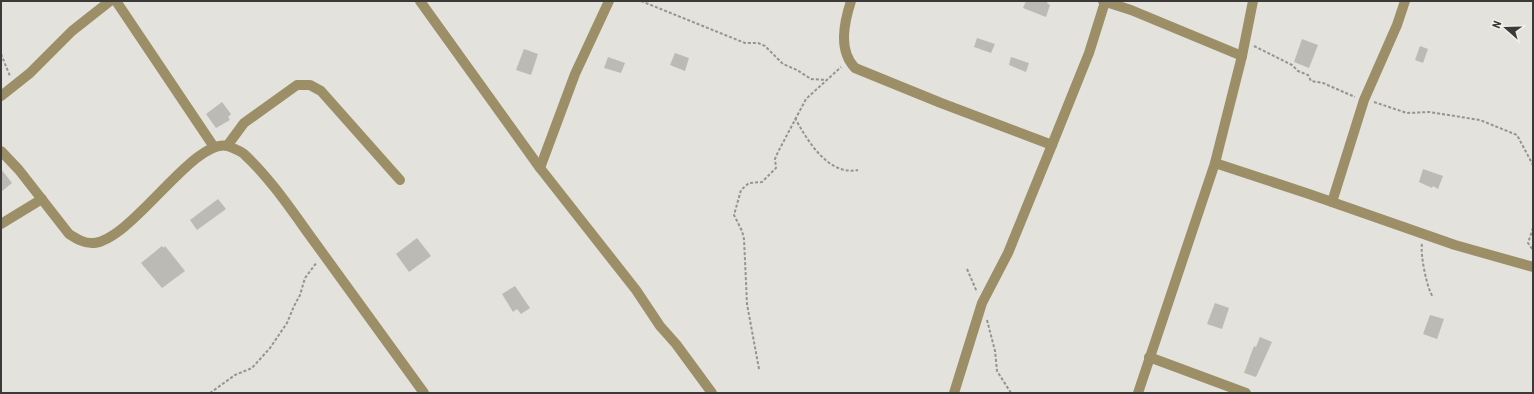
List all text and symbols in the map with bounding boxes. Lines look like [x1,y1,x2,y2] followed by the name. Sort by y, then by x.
[1486,8,1526,48] north arrow
[1490,19,1504,30] text: N

